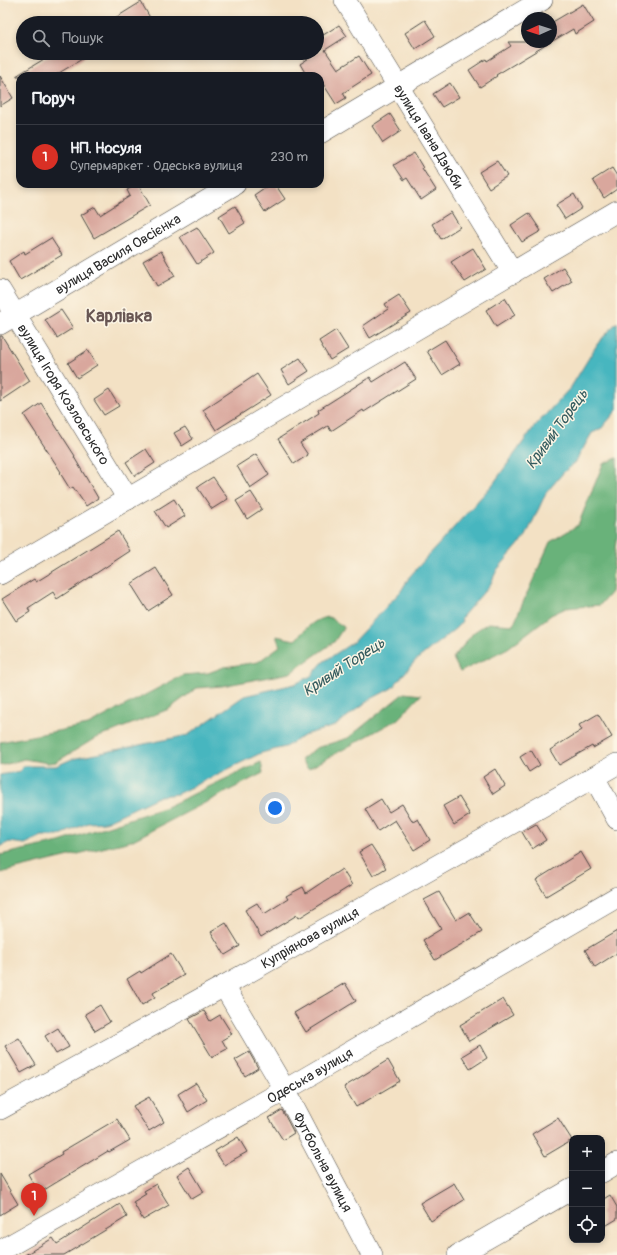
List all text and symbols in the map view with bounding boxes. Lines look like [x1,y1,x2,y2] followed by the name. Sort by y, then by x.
[521,12,557,48] north arrow
[16,16,324,60] search box
[30,27,52,49] icon: search
[62,29,104,48] text: Пошук
[390,81,467,191] street label: вулиця Івана Дзюби
[32,88,75,109] text: Поруч
[70,139,142,158] text: НП. Носуля
[42,149,48,165] text: 1
[271,149,308,165] text: 230 m
[70,158,242,174] text: Супермаркет · Одеська вулиця
[52,210,184,298] street label: вулиця Василя Овсієнка
[86,305,153,328] district label: Карлівка
[14,320,114,468] street label: вулиця Ігоря Козловського
[522,385,592,473] water label: Кривий Торець
[299,633,389,701] water label: Кривий Торець
[265,798,285,818] your location
[258,903,362,972] street label: Купріянова вулиця
[264,1044,356,1107] street label: Одеська вулиця
[290,1109,356,1215] street label: Футбольна вулиця
[569,1135,605,1243] map controls
[569,1135,605,1171] button: +
[569,1171,605,1207] button: −
[21,1183,47,1216] pin: 1
[569,1207,605,1243] button: locate

